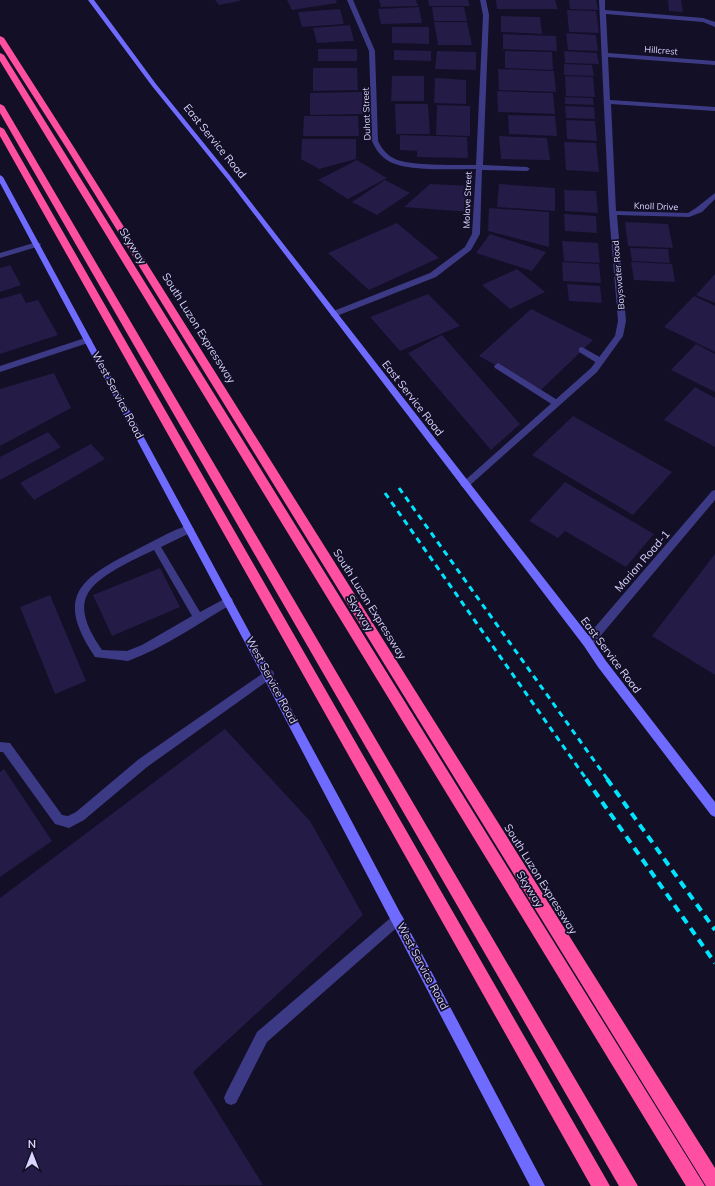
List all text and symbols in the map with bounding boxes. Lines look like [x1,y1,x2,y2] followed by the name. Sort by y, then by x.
[644,43,678,57] street label: Hillcrest
[360,87,372,141] street label: Duhat Street
[181,101,249,181] street label: East Service Road
[461,171,473,229] street label: Molave Street
[634,200,679,212] street label: Knoll Drive
[116,225,150,267] street label: Skyway
[609,240,627,310] street label: Bayswater Road
[159,270,239,386] street label: South Luzon Expressway
[89,349,147,441] street label: West Service Road
[379,357,447,439] street label: East Service Road
[612,527,672,595] street label: Marian Road-1
[330,546,410,662] street label: South Luzon Expressway
[343,592,377,634] street label: Skyway
[578,614,644,696] street label: East Service Road
[243,634,301,726] street label: West Service Road
[501,821,581,937] street label: South Luzon Expressway
[513,868,547,910] street label: Skyway
[394,920,452,1012] street label: West Service Road
[12,1134,52,1174] north arrow
[28,1137,36,1151] text: N

